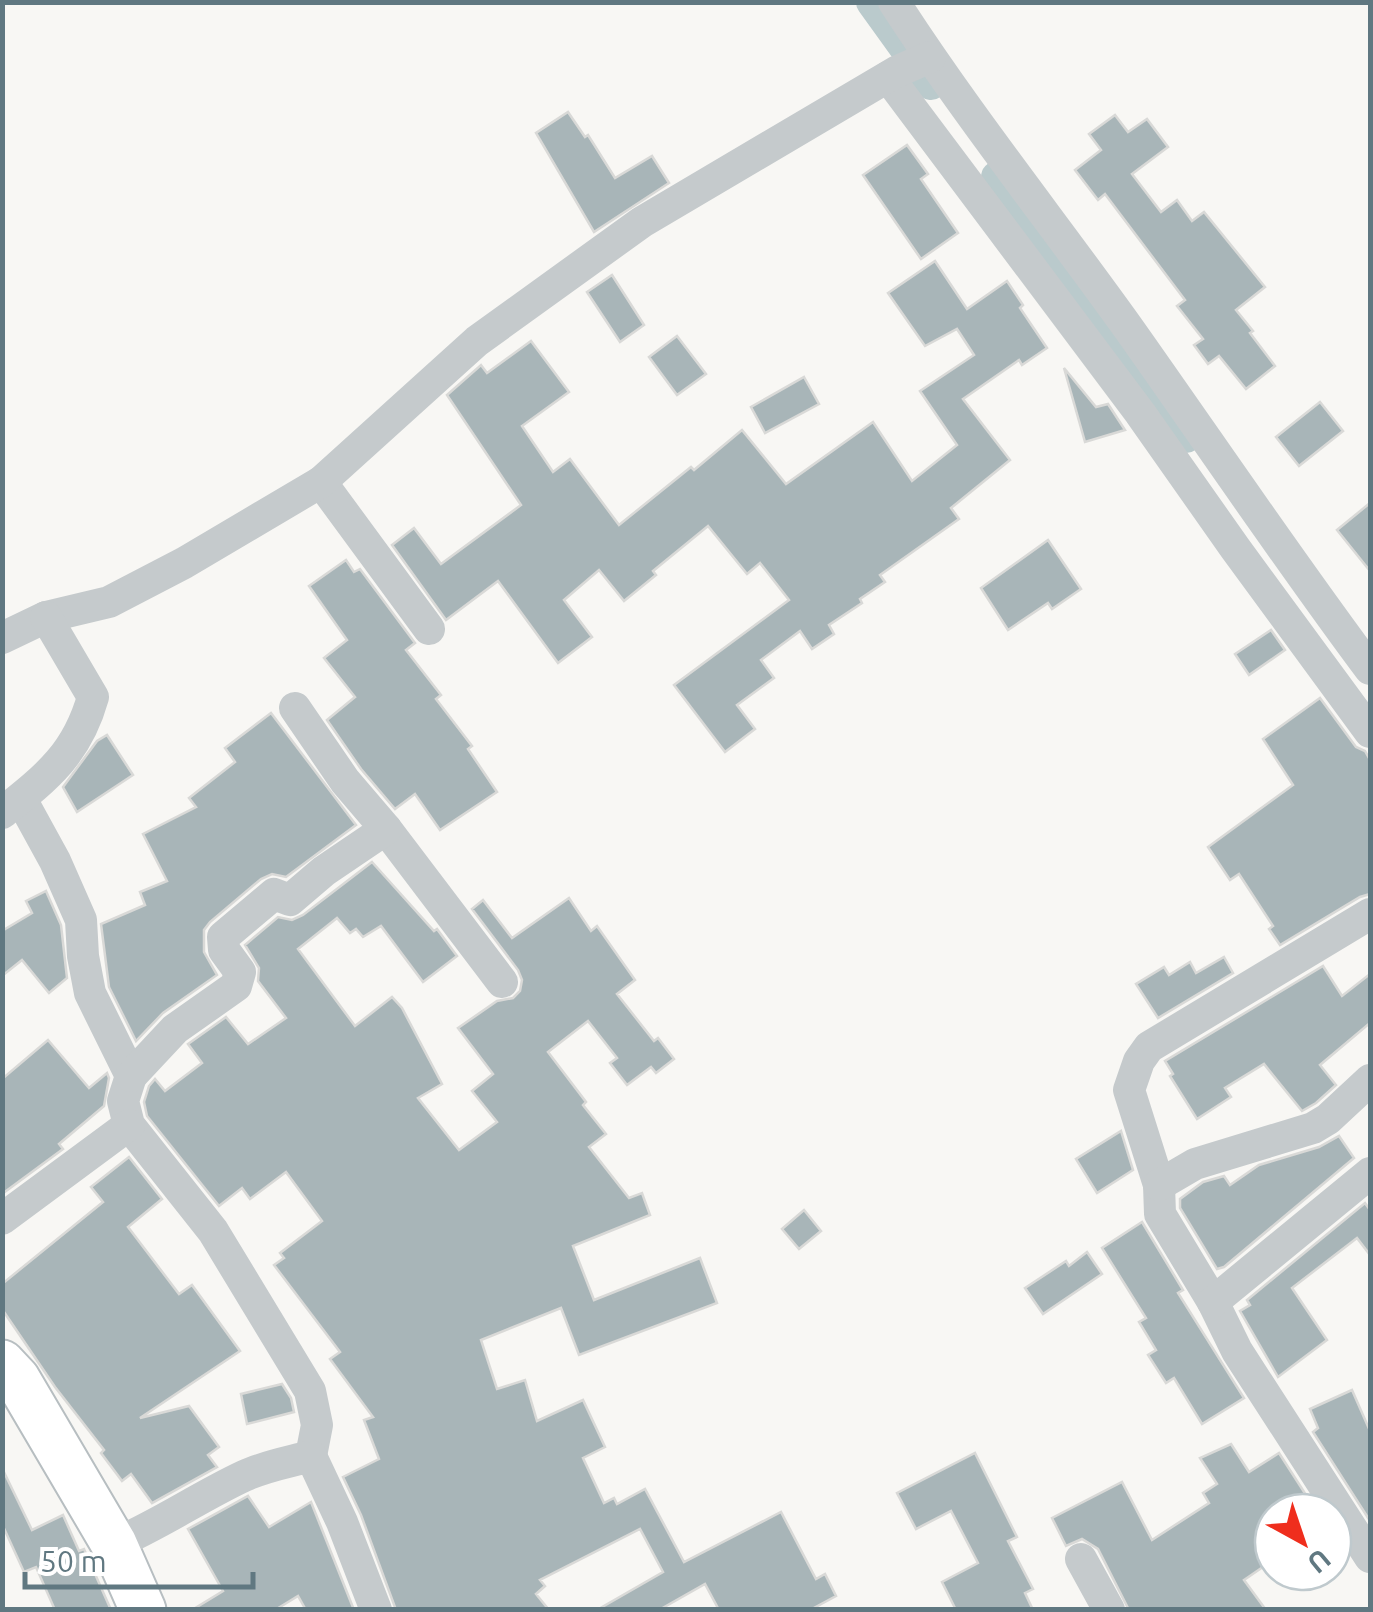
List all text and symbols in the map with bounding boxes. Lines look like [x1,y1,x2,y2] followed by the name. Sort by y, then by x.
[1253,1492,1353,1592] north arrow
[25,1527,252,1589] scale bar
[1302,1543,1337,1580] text: U
[40,1544,107,1578] text: 50 m

